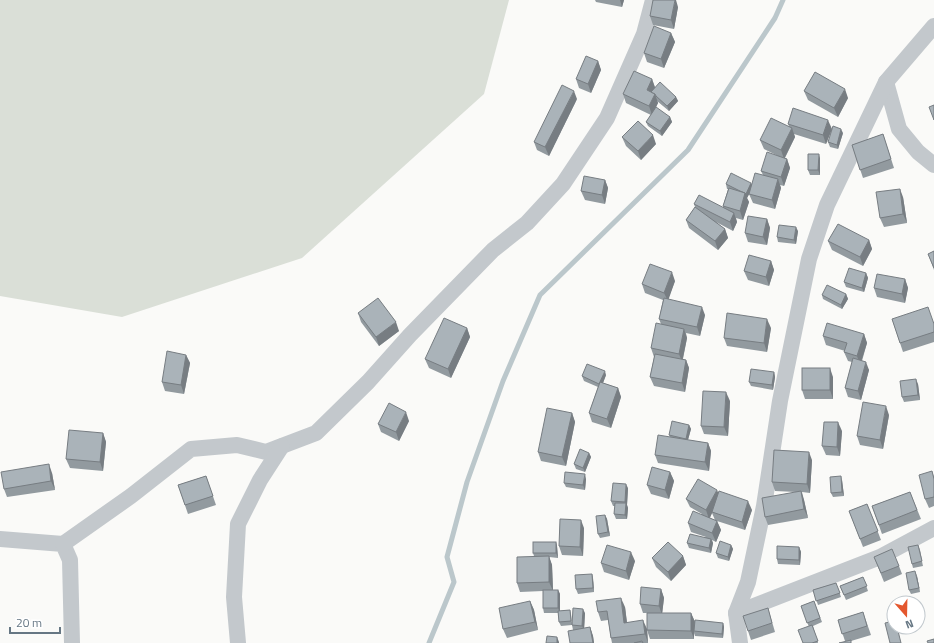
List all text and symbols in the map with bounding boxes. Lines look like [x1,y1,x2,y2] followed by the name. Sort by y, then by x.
[886,595,926,635] north arrow
[10,609,60,635] scale bar
[16,613,42,632] text: 20 m
[903,616,916,633] text: N

